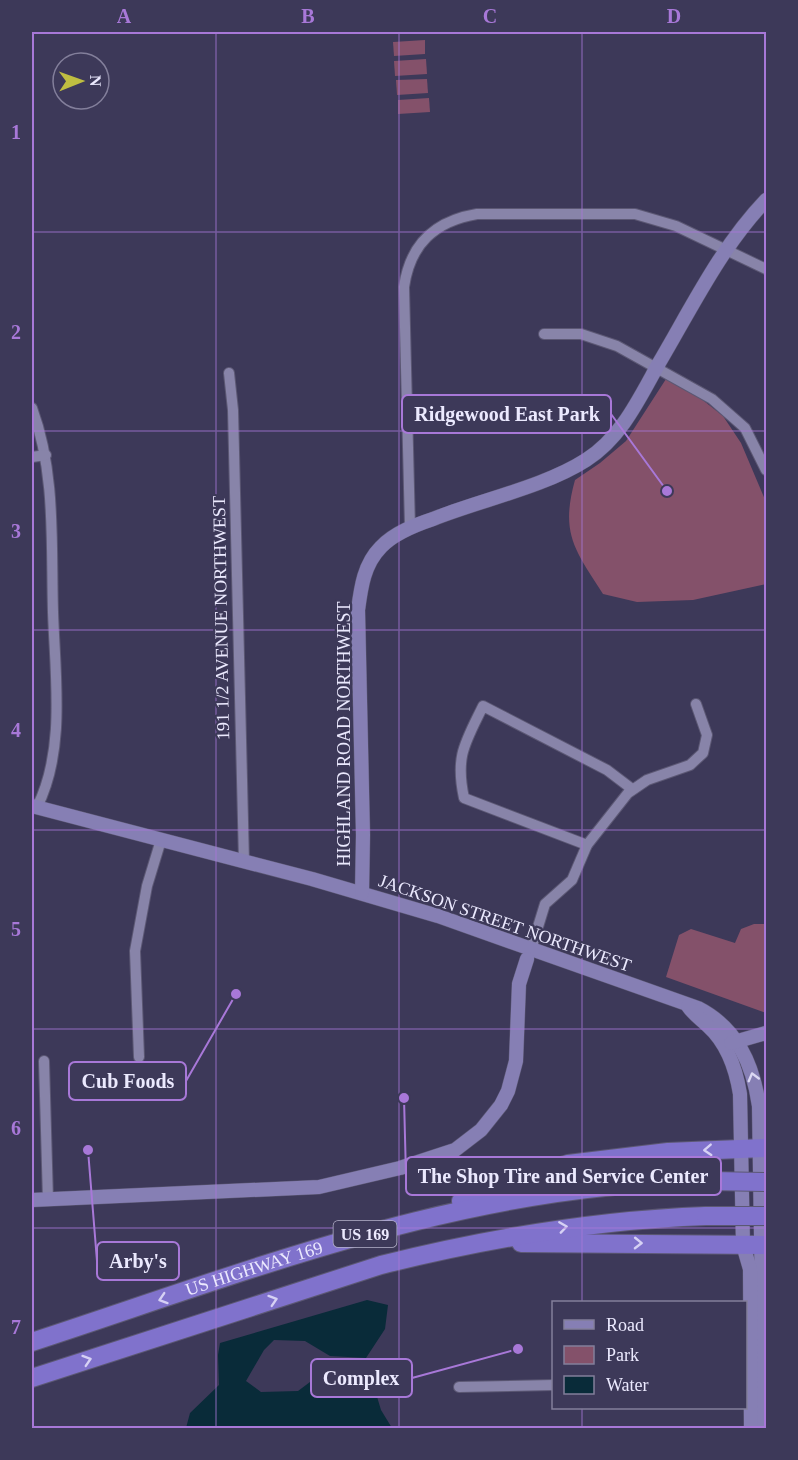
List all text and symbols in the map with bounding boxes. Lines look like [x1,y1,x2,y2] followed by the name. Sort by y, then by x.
[117,5,132,27] text: A
[301,5,315,27] text: B
[483,5,497,27] text: C
[667,5,681,27] text: D
[51,51,111,111] north arrow
[87,75,104,87] text: N
[11,121,21,143] text: 1
[11,321,21,343] text: 2
[402,395,611,433] callout: Ridgewood East Park
[414,403,601,426] text: Ridgewood East Park
[209,496,233,740] street label: 191 1/2 AVENUE NORTHWEST
[11,520,21,542] text: 3
[334,602,354,866] street label: HIGHLAND ROAD NORTHWEST
[11,719,21,741] text: 4
[376,870,634,976] street label: JACKSON STREET NORTHWEST
[11,918,21,940] text: 5
[69,1062,186,1100] callout: Cub Foods
[82,1070,175,1092] text: Cub Foods
[748,1073,760,1083] one-way arrow
[11,1117,21,1139] text: 6
[704,1143,713,1156] one-way arrow
[406,1157,721,1195] callout: The Shop Tire and Service Center
[418,1165,708,1188] text: The Shop Tire and Service Center
[334,1221,397,1247] road number: US 169
[559,1222,568,1234] one-way arrow
[183,1237,325,1300] street label: US HIGHWAY 169
[633,1237,642,1249] one-way arrow
[97,1242,179,1280] callout: Arby's
[109,1250,167,1273] text: Arby's
[158,1292,169,1305] one-way arrow
[267,1295,278,1307] one-way arrow
[552,1301,747,1409] legend
[606,1315,644,1335] text: Road
[11,1316,21,1338] text: 7
[606,1345,639,1365] text: Park
[81,1354,92,1367] one-way arrow
[311,1359,412,1397] callout: Complex
[323,1367,399,1390] text: Complex
[606,1375,649,1395] text: Water

